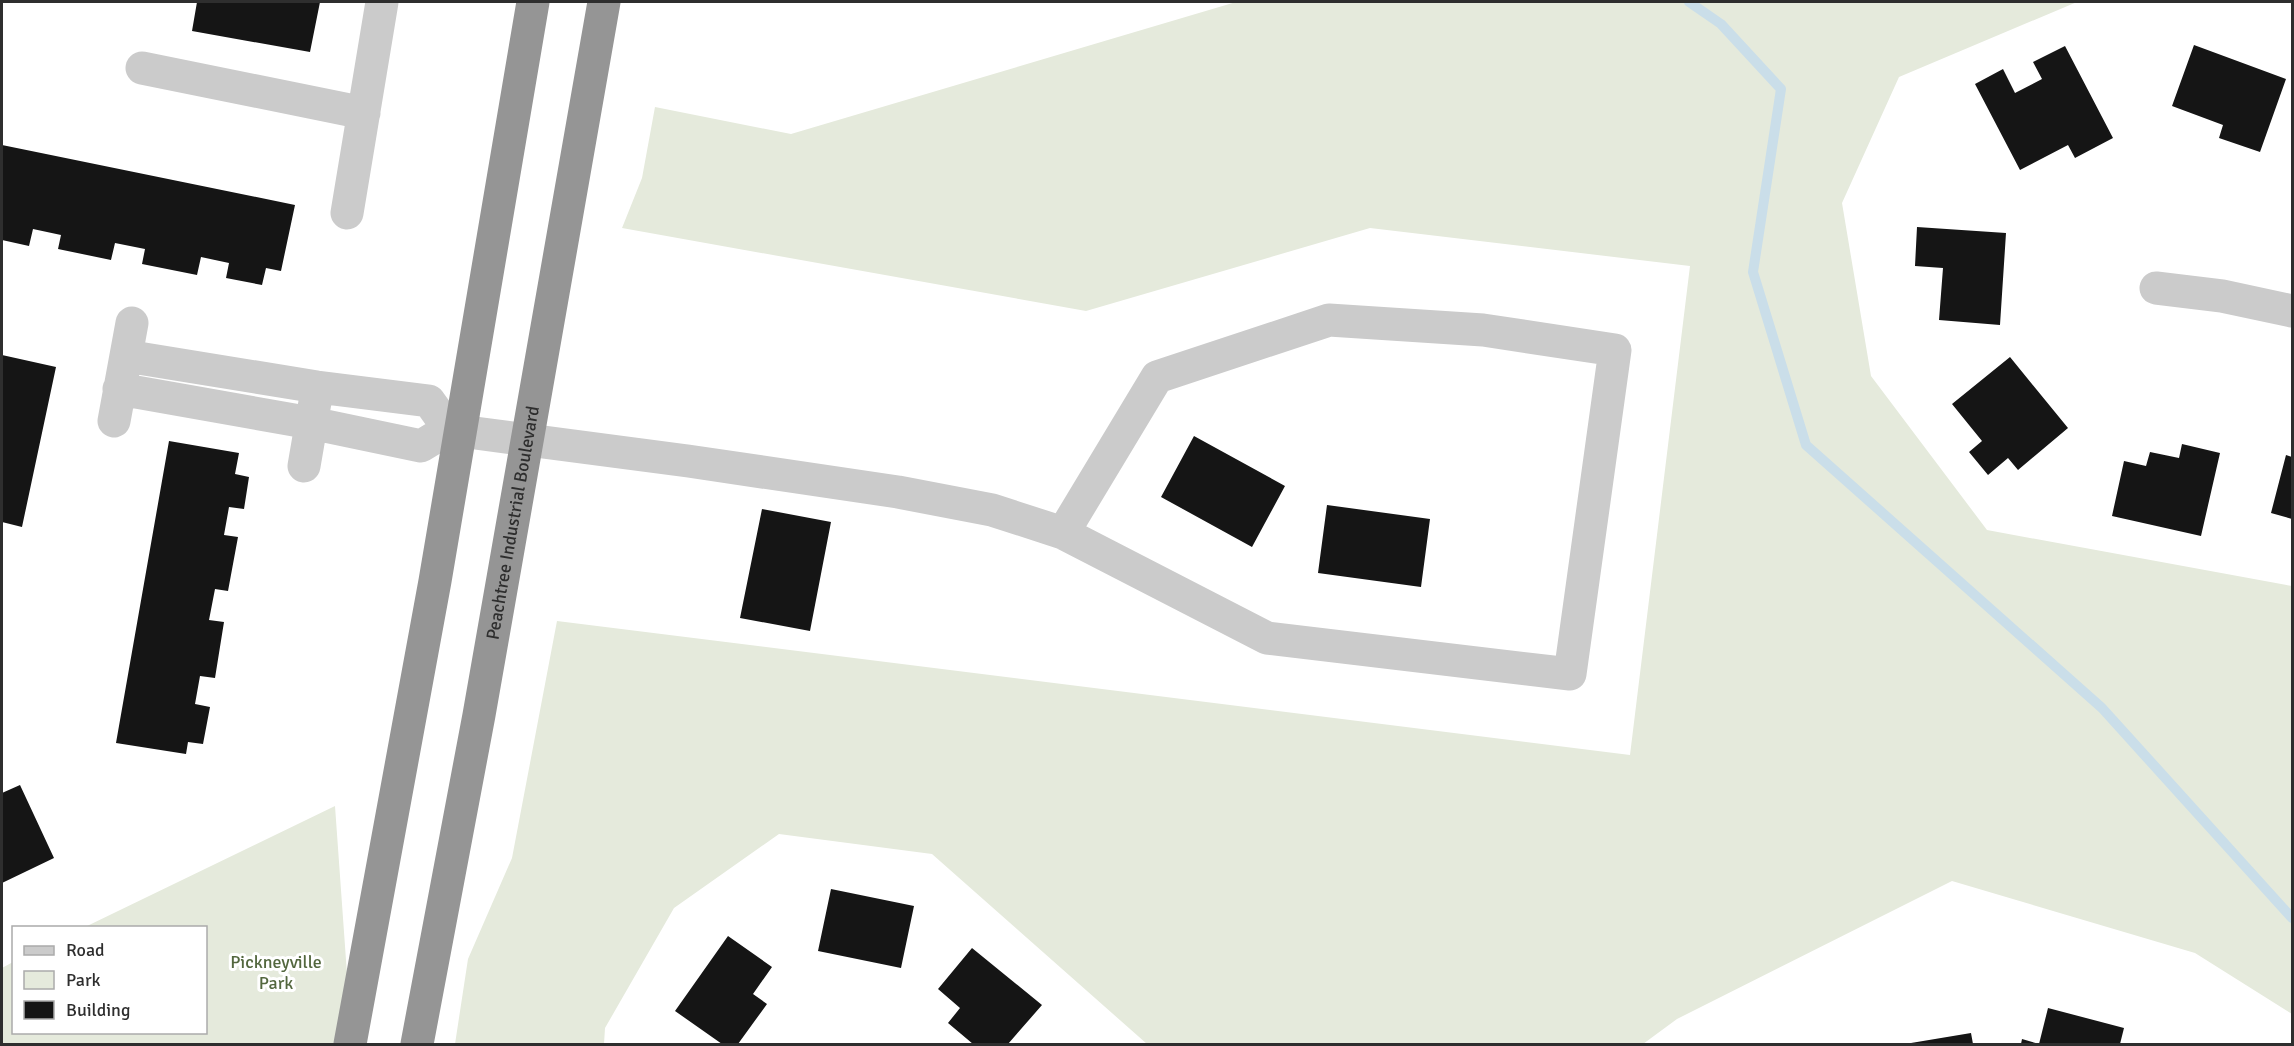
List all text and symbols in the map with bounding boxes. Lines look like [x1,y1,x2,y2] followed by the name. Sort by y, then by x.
[481,404,544,641] street label: Peachtree Industrial Boulevard
[12,926,207,1034] legend
[66,939,105,961] text: Road
[230,951,322,994] park label: Pickneyville Park
[66,969,101,991] text: Park
[66,999,130,1021] text: Building

